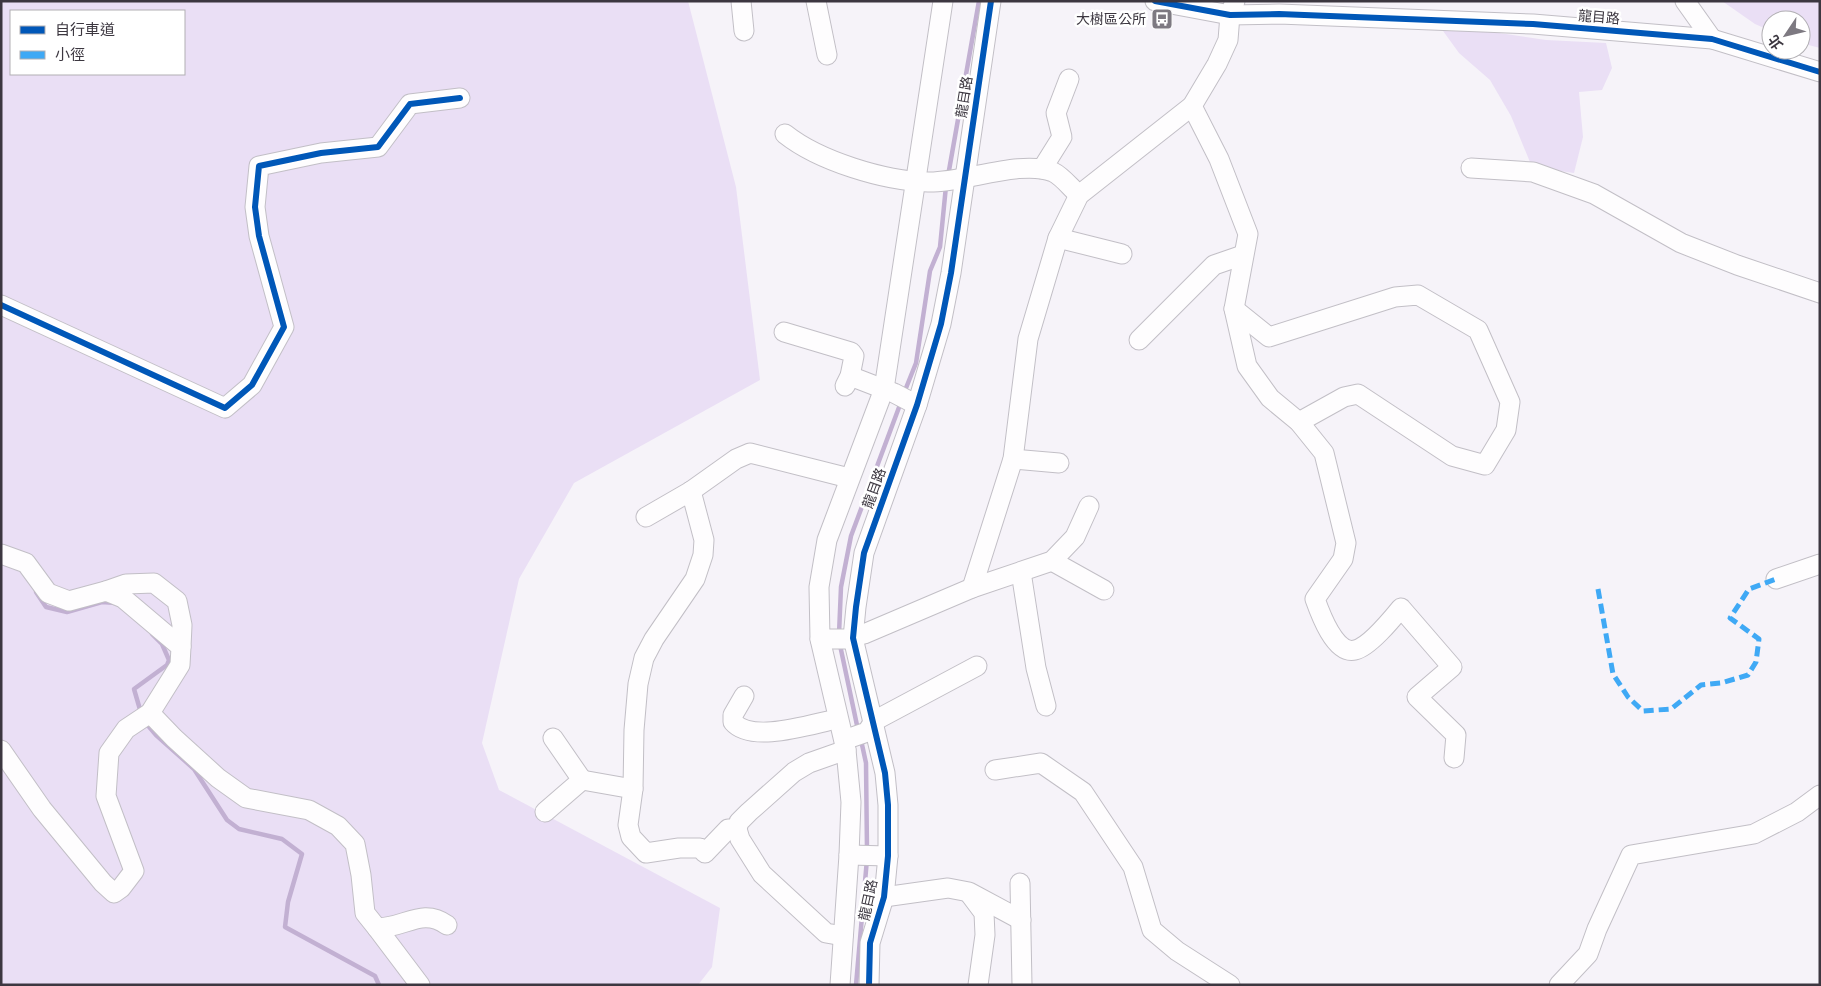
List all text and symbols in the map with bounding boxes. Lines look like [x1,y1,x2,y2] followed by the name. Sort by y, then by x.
[1150,7,1174,31] bus stop icon: 大樹區公所
[1577,7,1621,27] street label: 龍目路
[10,10,185,75] legend
[1761,10,1811,60] north arrow
[1076,11,1146,27] place label: 大樹區公所
[55,21,115,39] text: 自行車道
[1765,32,1786,53] text: 北
[55,46,85,64] text: 小徑
[953,75,975,119] street label: 龍目路
[859,466,889,510] street label: 龍目路
[856,878,880,922] street label: 龍目路

